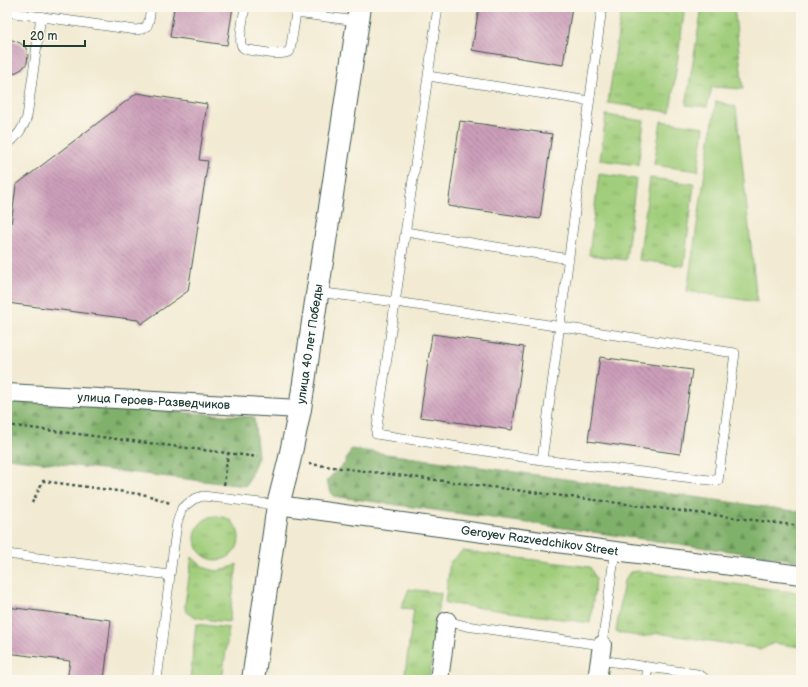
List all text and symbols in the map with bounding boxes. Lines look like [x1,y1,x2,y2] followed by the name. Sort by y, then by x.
[24,22,85,48] scale bar
[30,29,57,44] text: 20 m
[293,283,326,405] street label: улица 40 лет Победы
[77,389,231,413] street label: улица Героев-Разведчиков
[460,523,619,559] street label: Geroyev Razvedchikov Street

